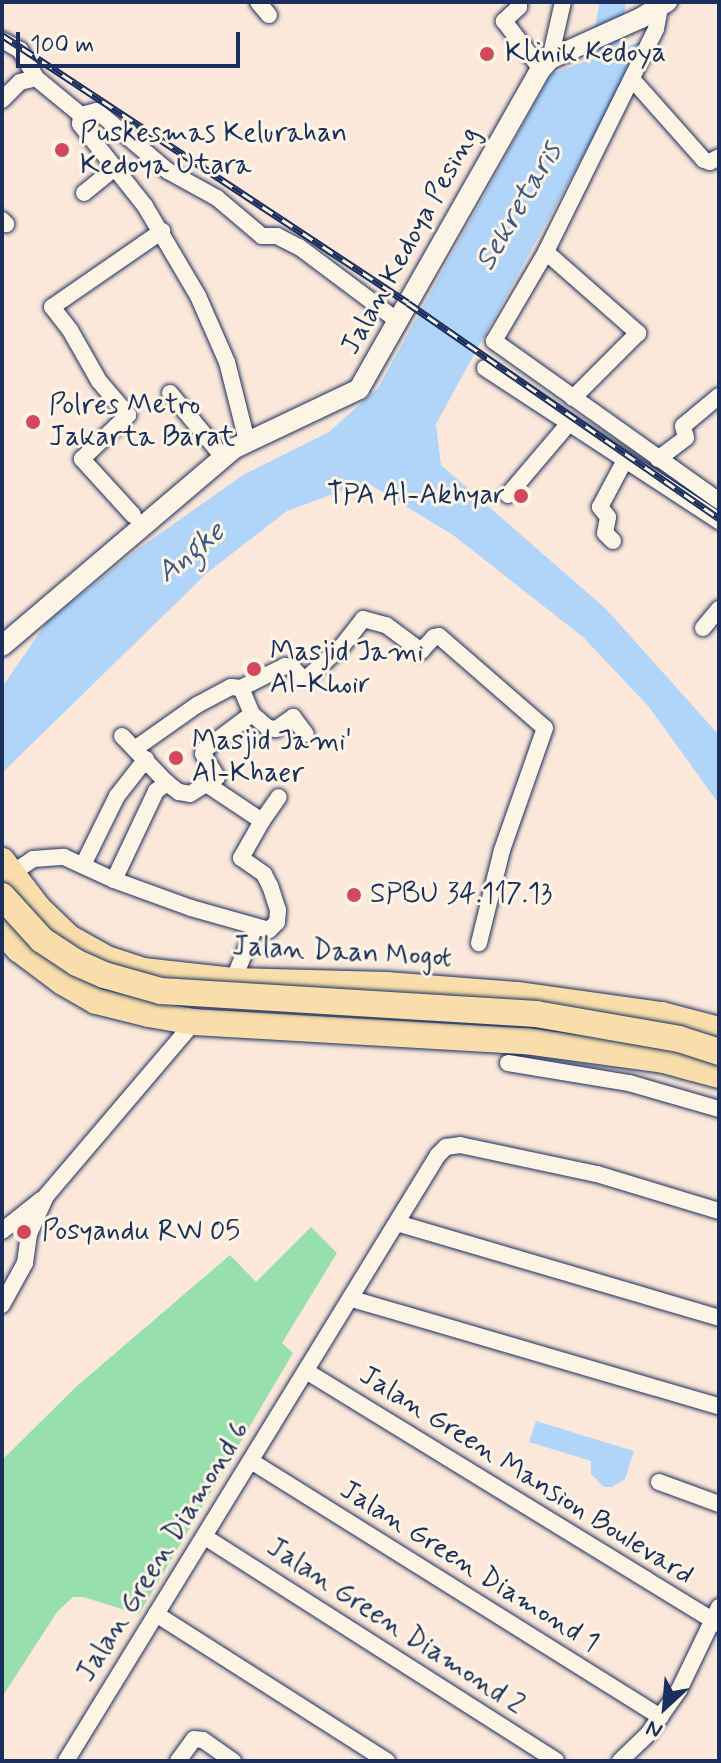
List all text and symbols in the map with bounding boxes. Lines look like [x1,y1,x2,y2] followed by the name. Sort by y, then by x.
[20,16,244,66] scale bar
[30,30,94,61] text: 100 m
[505,37,674,71] place label: Klinik Kedoya
[476,43,498,65] marker: Klinik Kedoya
[80,117,347,183] place label: Puskesmas Kelurahan Kedoya Utara
[334,120,488,362] street label: Jalan Kedoya Pesing
[468,137,570,277] water label: Sekretaris
[51,139,73,161] marker: Puskesmas Kelurahan Kedoya Utara
[49,389,231,455] place label: Polres Metro Jakarta Barat
[24,413,42,431] marker: Polres Metro Jakarta Barat
[326,479,505,513] place label: TPA Al-Akhyar
[512,487,530,505] marker: TPA Al-Akhyar
[150,515,232,591] water label: Angke
[270,636,420,702] place label: Masjid Jami Al-Khoir
[245,660,263,678] marker: Masjid Jami Al-Khoir
[192,725,348,791] place label: Masjid Jami' Al-Khaer
[167,749,185,767] marker: Masjid Jami' Al-Khaer
[370,878,552,912] place label: SPBU 34.117.13
[345,886,363,904] marker: SPBU 34.117.13
[230,930,454,976] street label: Jalan Daan Mogot
[42,1215,235,1249] place label: Posyandu RW 05
[13,1221,35,1243] marker: Posyandu RW 05
[356,1361,696,1591] street label: Jalan Green Mansion Boulevard
[71,1417,257,1687] street label: Jalan Green Diamond 6
[334,1474,604,1660] street label: Jalan Green Diamond 1
[261,1532,529,1722] street label: Jalan Green Diamond 2
[625,1667,705,1747] north arrow
[642,1713,667,1744] text: N

